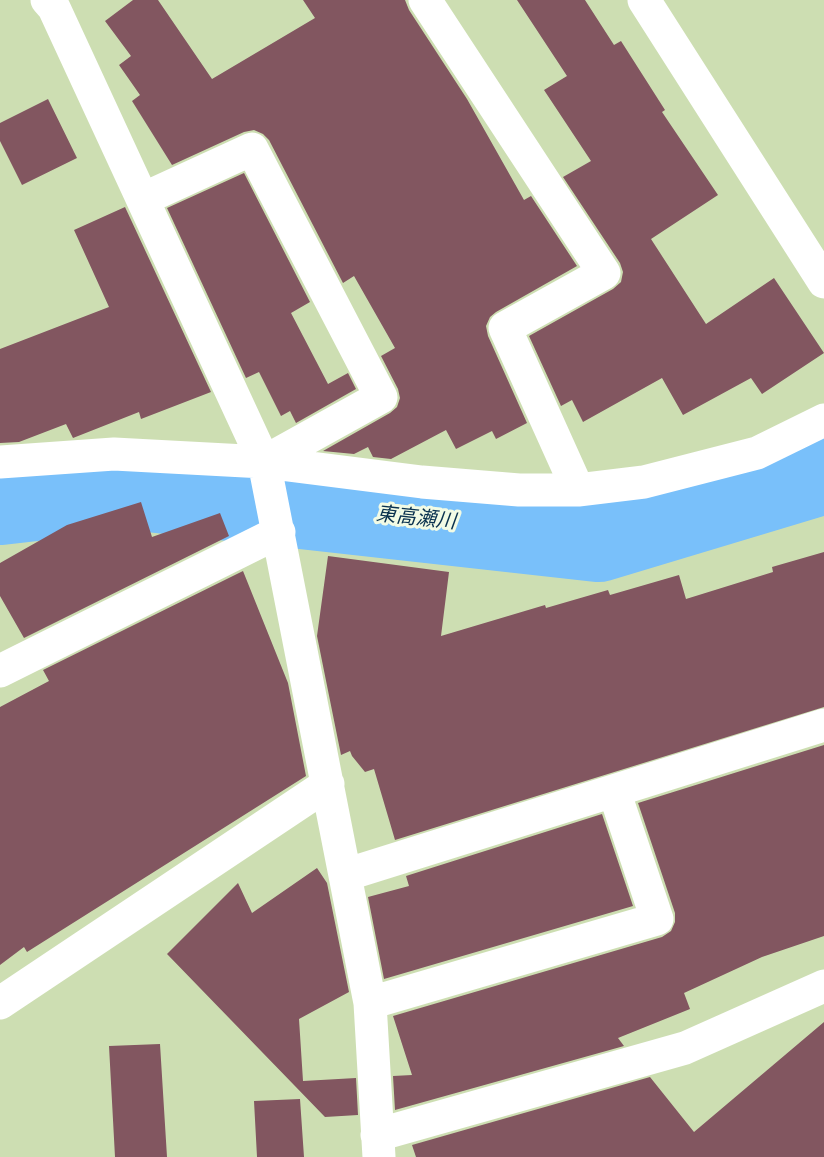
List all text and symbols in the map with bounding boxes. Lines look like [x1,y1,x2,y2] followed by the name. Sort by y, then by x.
[375,502,457,534] water label: 東高瀬川

